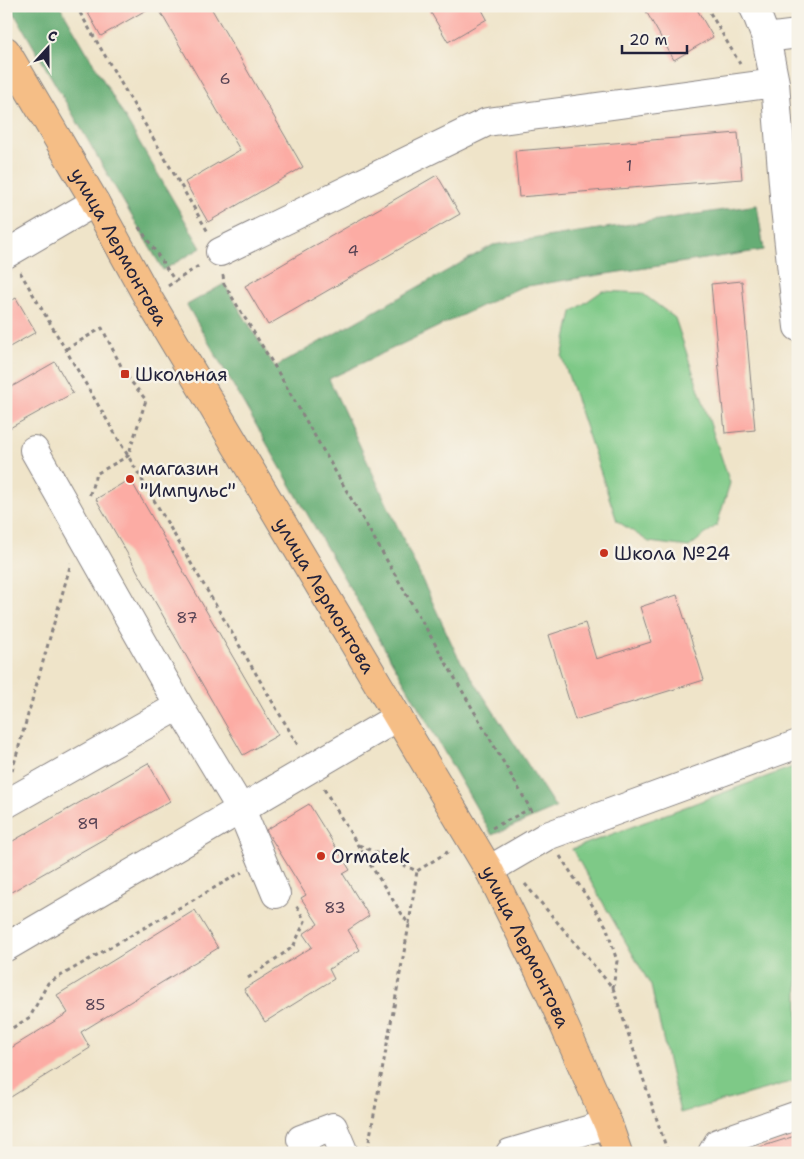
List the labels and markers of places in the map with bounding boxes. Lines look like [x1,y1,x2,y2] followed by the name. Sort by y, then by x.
[135,362,228,387] place label: Школьная
[119,368,131,380] marker: Школьная
[140,456,236,503] place label: магазин "Импульс"
[124,473,136,485] marker: магазин "Импульс"
[614,541,730,566] place label: Школа №24
[598,547,610,559] marker: Школа №24
[331,844,410,869] place label: Ormatek
[315,850,327,862] marker: Ormatek

